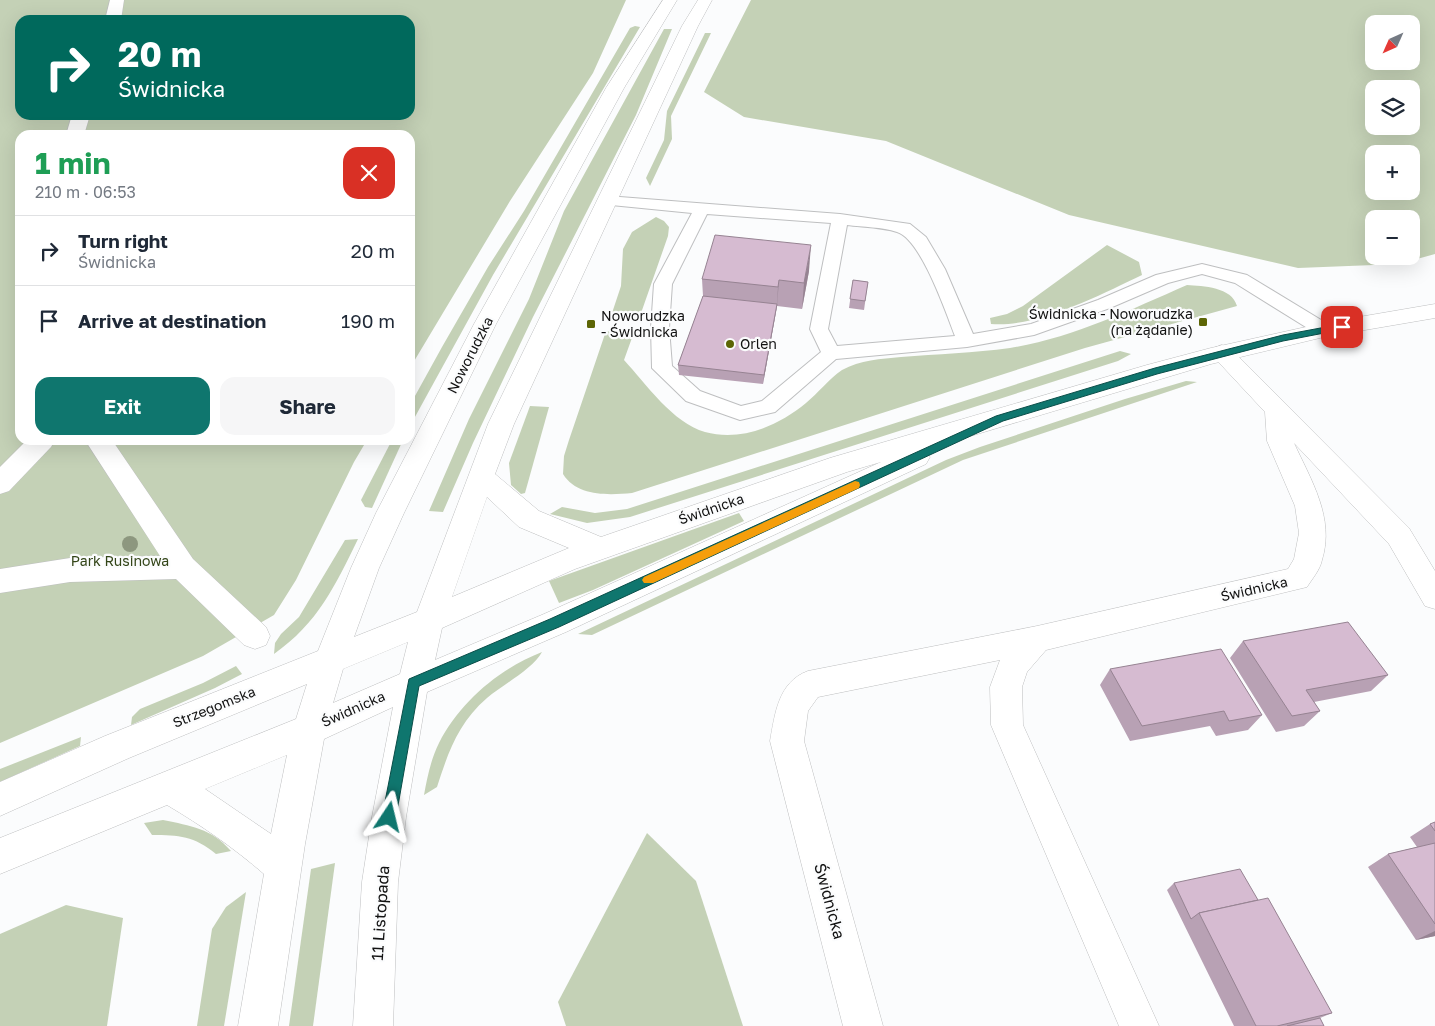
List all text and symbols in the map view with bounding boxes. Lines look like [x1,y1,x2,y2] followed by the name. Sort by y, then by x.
[1365,15,1420,70] north arrow
[1365,15,1420,265] map controls
[118,33,201,75] text: 20 m
[35,35,100,100] icon: right
[118,75,225,102] text: Świdnicka
[1365,80,1420,135] button: layers
[35,145,111,181] text: 1 min
[1365,145,1420,200] button: +
[343,147,395,199] button: close
[35,182,136,202] text: 210 m · 06:53
[1365,210,1420,265] button: −
[78,229,168,252] text: Turn right
[35,237,63,265] icon: right
[351,239,395,262] text: 20 m
[78,252,156,272] text: Świdnicka
[1029,305,1193,338] place label: Świdnicka - Noworudzka (na żądanie)
[1321,306,1363,348] pin
[35,307,63,335] icon: arrive
[601,307,685,340] place label: Noworudzka - Świdnicka
[78,309,266,332] text: Arrive at destination
[341,309,395,332] text: 190 m
[1328,313,1356,341] icon: arrive
[443,314,496,396] street label: Noworudzka
[1197,316,1209,328] marker: Świdnicka - Noworudzka (na żądanie)
[585,318,597,330] marker: Noworudzka - Świdnicka
[740,335,777,352] place label: Orlen
[724,338,736,350] marker: Orlen
[35,377,210,435] button: Exit
[220,377,395,435] button: Share
[676,489,746,528] street label: Świdnicka
[71,552,169,569] park label: Park Rusinowa
[1219,573,1289,604] street label: Świdnicka
[170,682,258,731] street label: Strzegomska
[318,687,387,730] street label: Świdnicka
[362,790,414,842] position arrow
[810,861,850,941] street label: Świdnicka
[367,865,393,961] street label: 11 Listopada

